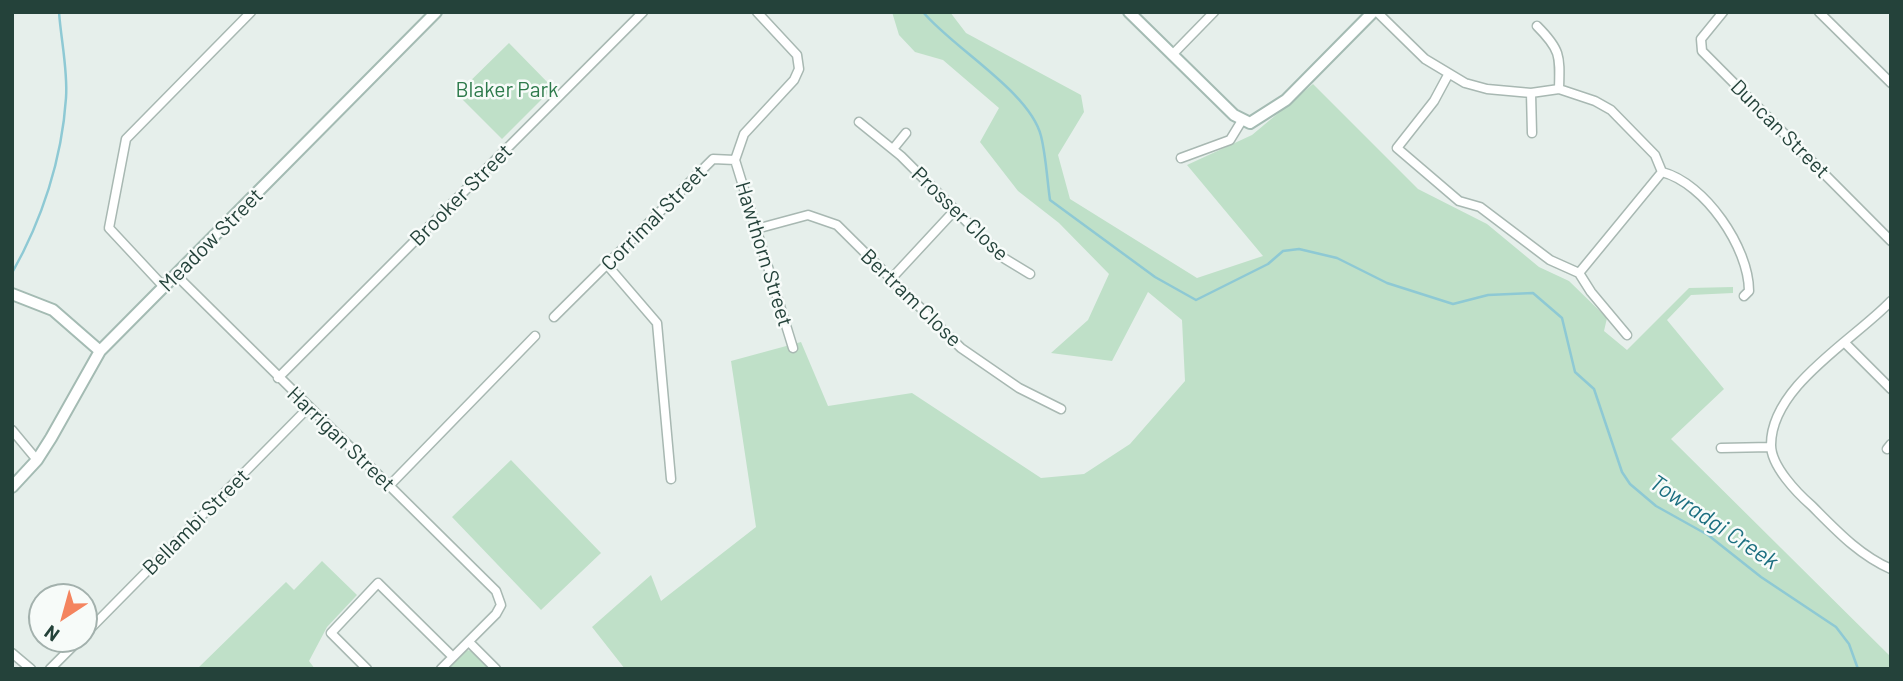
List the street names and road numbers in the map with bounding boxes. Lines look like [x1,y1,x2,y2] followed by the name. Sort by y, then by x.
[1725,74,1835,184] street label: Duncan Street
[405,139,517,251] street label: Brooker Street
[596,160,712,276] street label: Corrimal Street
[906,162,1014,266] street label: Prosser Close
[730,178,798,330] street label: Hawthorn Street
[154,183,268,297] street label: Meadow Street
[855,244,967,352] street label: Bertram Close
[282,381,400,497] street label: Harrigan Street
[137,463,255,581] street label: Bellambi Street

